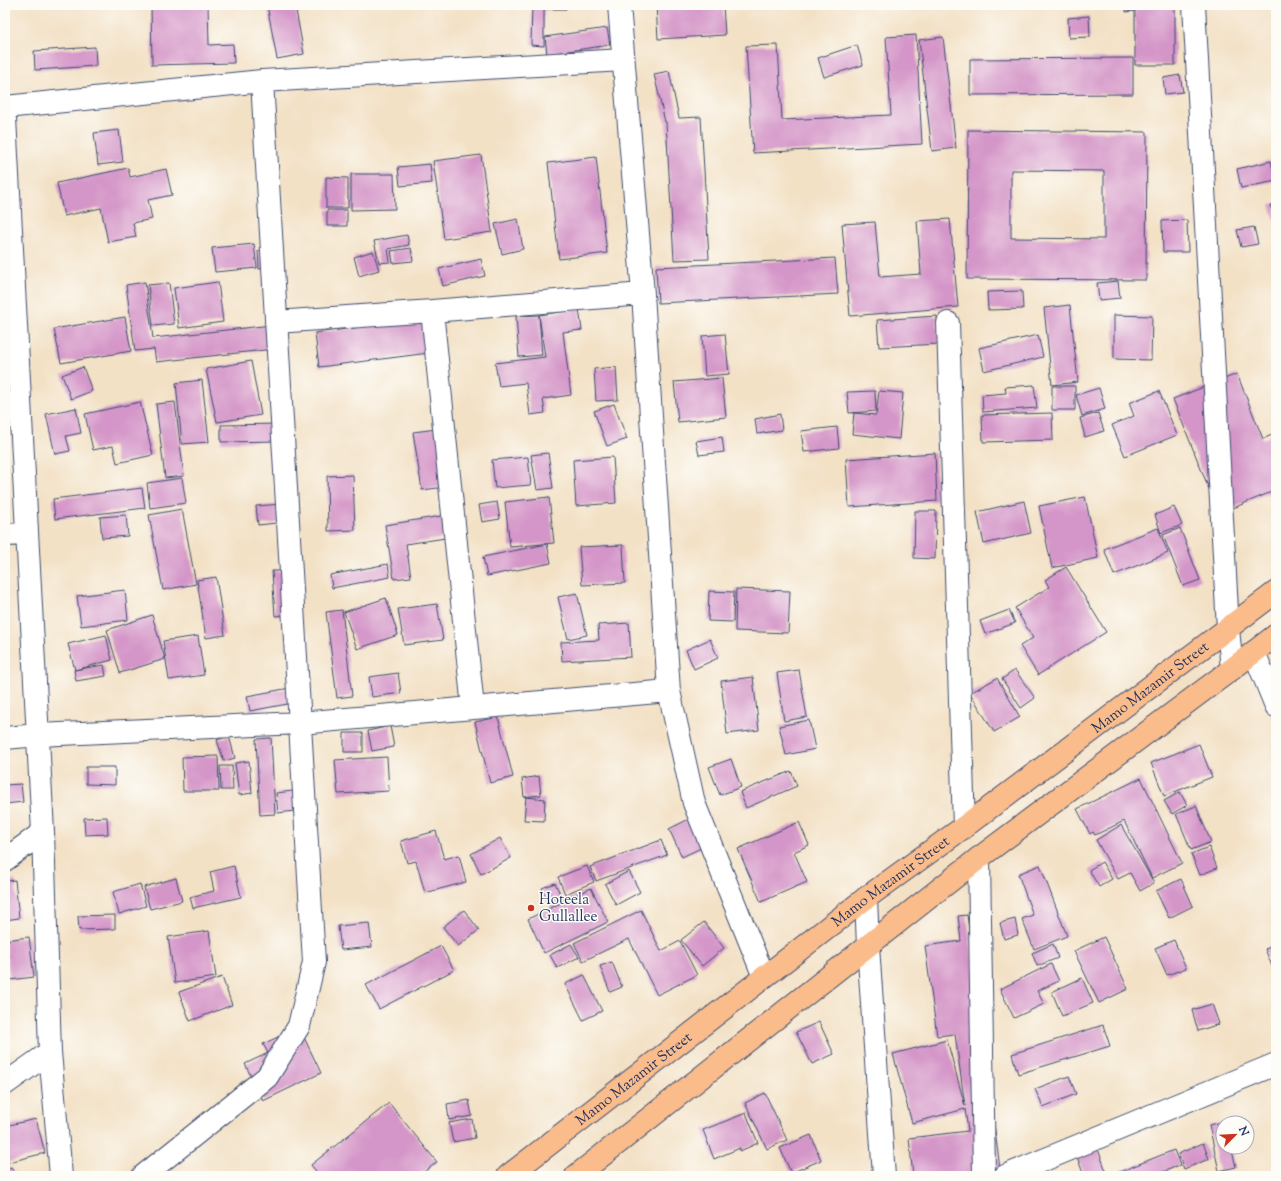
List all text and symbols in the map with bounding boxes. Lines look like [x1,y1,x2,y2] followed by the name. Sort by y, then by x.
[1088,637,1214,739] street label: Mamo Mazamir Street
[828,832,955,933] street label: Mamo Mazamir Street
[539,890,597,928] place label: Hoteela Gullallee
[526,903,536,913] marker: Hoteela Gullallee
[572,1028,697,1131] street label: Mamo Mazamir Street
[1215,1115,1255,1155] north arrow
[1234,1123,1252,1139] text: N

